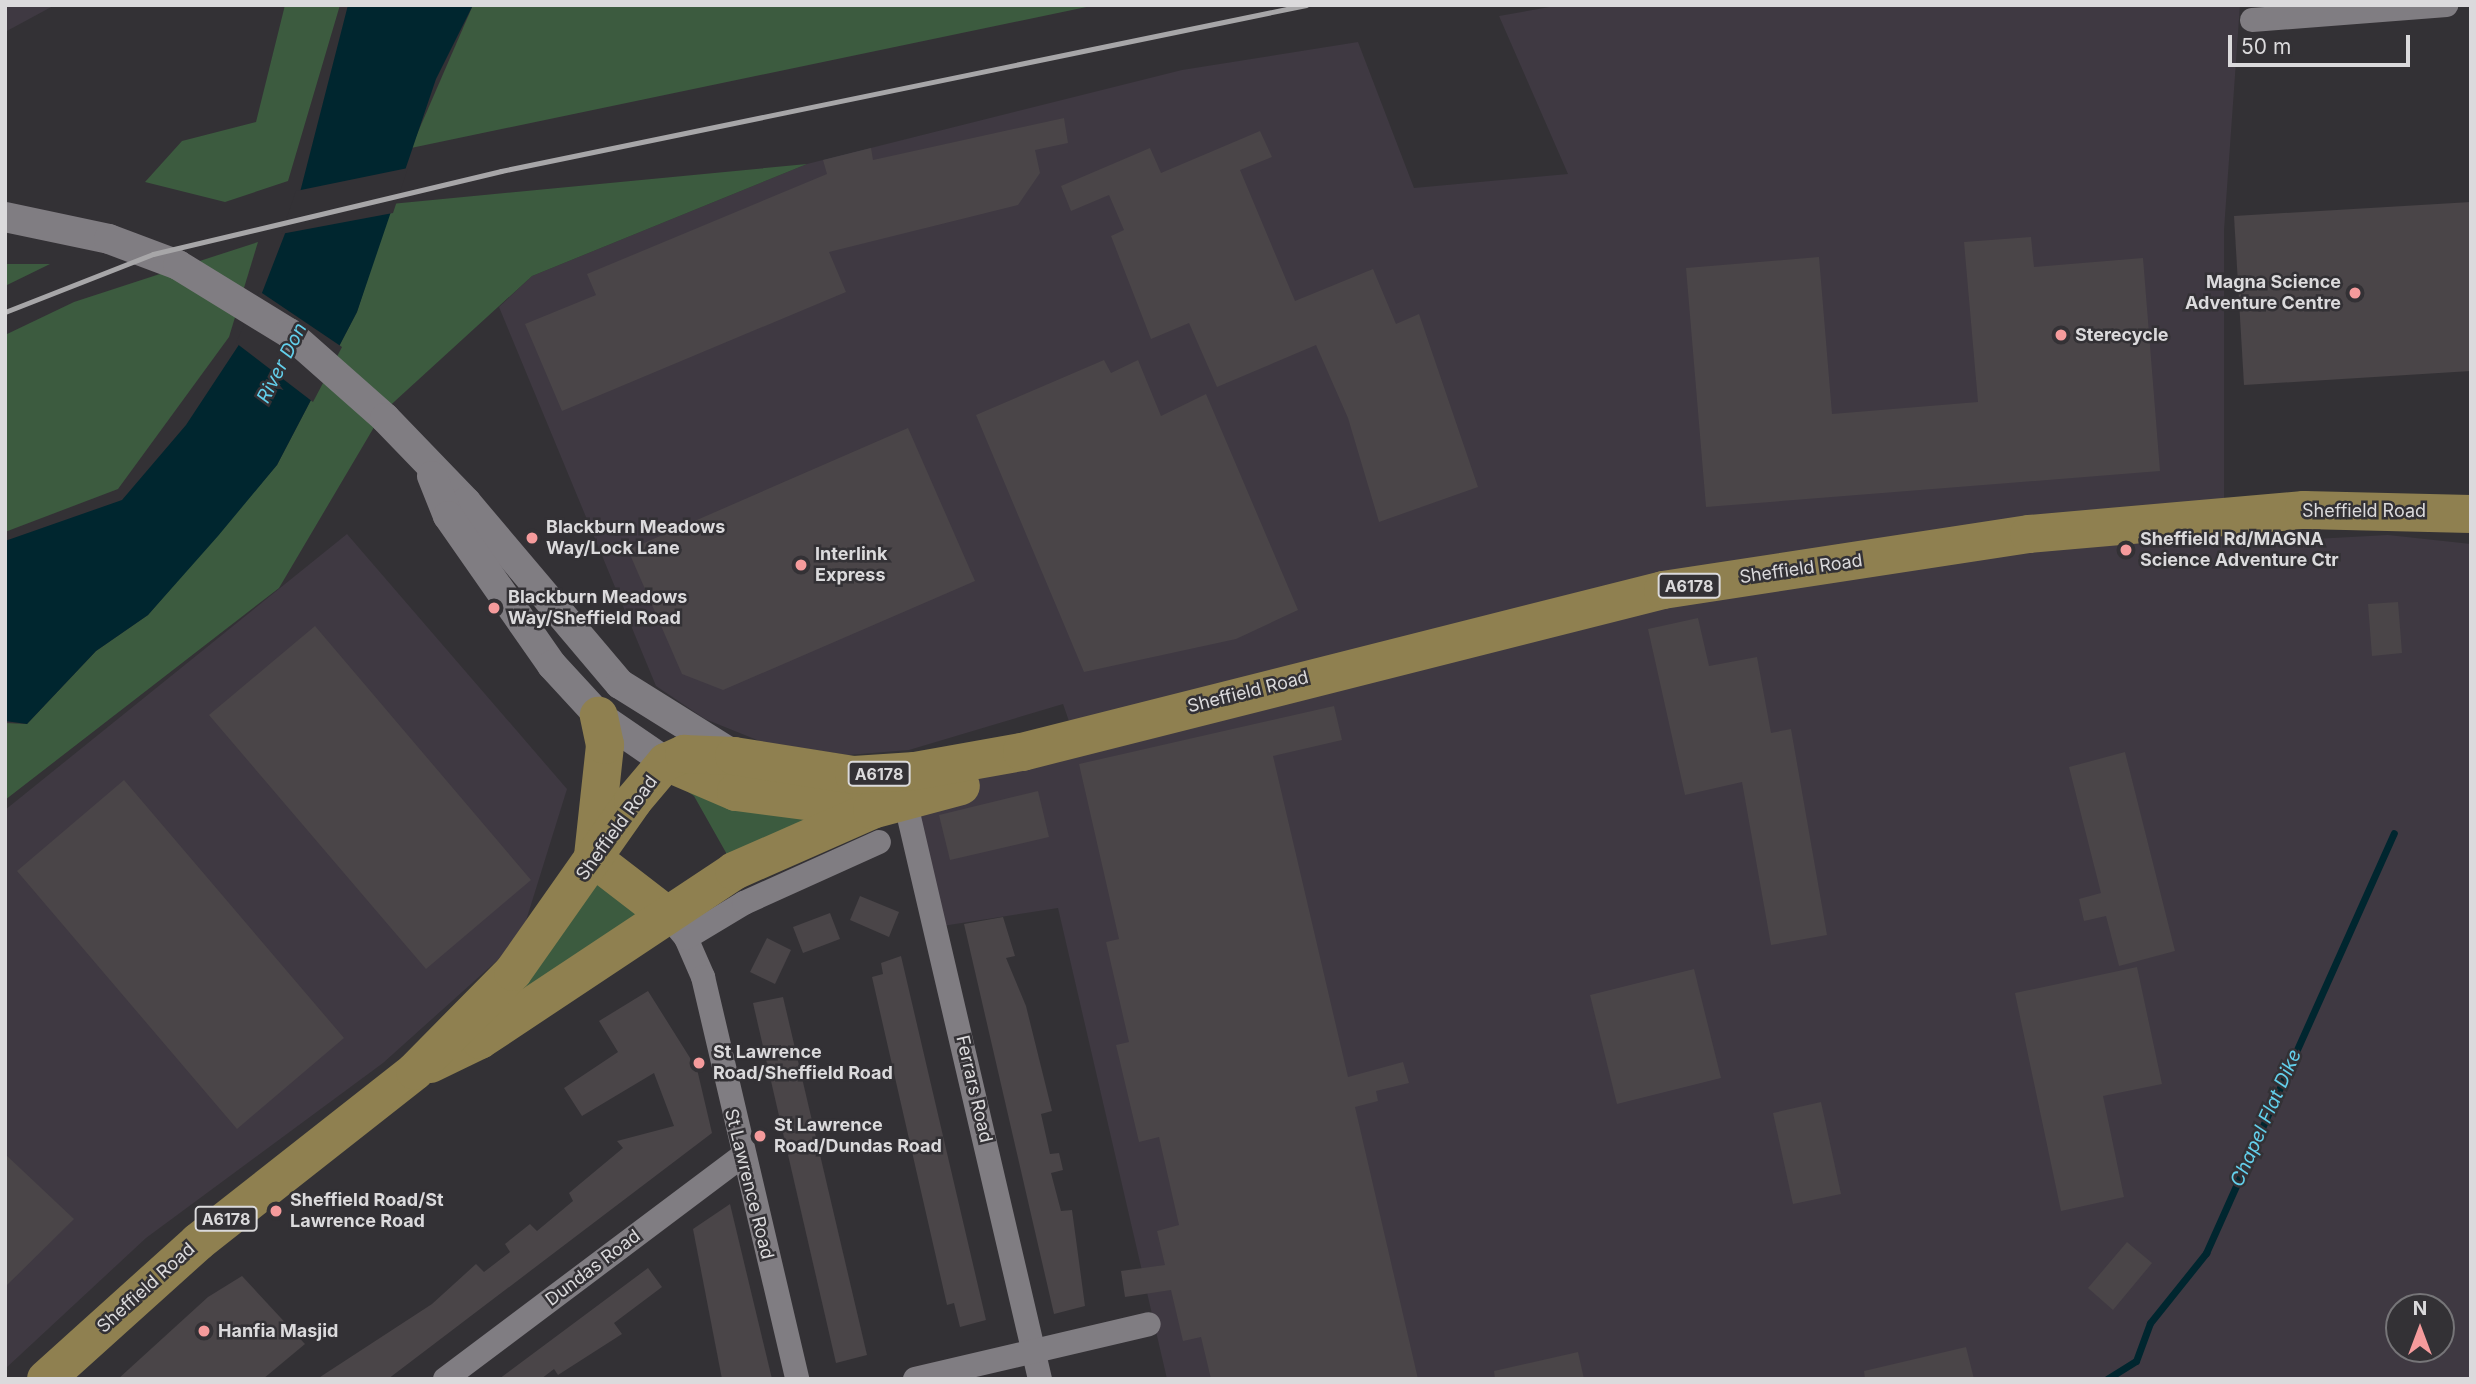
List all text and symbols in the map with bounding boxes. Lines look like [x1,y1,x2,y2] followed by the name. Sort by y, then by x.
[2231,21,2413,65] scale bar
[2241,34,2291,59] text: 50 m
[2185,272,2341,314] place label: Magna Science Adventure Centre
[2347,285,2363,301] marker: Magna Science Adventure Centre
[252,319,312,407] water label: River Don
[2075,324,2169,346] place label: Sterecycle
[2053,327,2069,343] marker: Sterecycle
[2302,500,2426,522] street label: Sheffield Road
[546,517,725,560] place label: Blackburn Meadows Way/Lock Lane
[2140,529,2339,572] place label: Sheffield Rd/MAGNA Science Adventure Ctr
[524,530,540,546] marker: Blackburn Meadows Way/Lock Lane
[2118,542,2134,558] marker: Sheffield Rd/MAGNA Science Adventure Ctr
[815,544,887,586] place label: Interlink Express
[1738,550,1864,588] street label: Sheffield Road
[793,557,809,573] marker: Interlink Express
[1658,573,1720,598] road number: A6178
[508,587,687,630] place label: Blackburn Meadows Way/Sheffield Road
[486,600,502,616] marker: Blackburn Meadows Way/Sheffield Road
[1185,667,1311,717] street label: Sheffield Road
[848,762,910,786] road number: A6178
[572,771,662,885] street label: Sheffield Road
[951,1033,997,1145] street label: Ferrars Road
[713,1042,893,1084] place label: St Lawrence Road/Sheffield Road
[2226,1046,2306,1190] water label: Chapel Flat Dike
[691,1055,707,1071] marker: St Lawrence Road/Sheffield Road
[720,1106,778,1262] street label: St Lawrence Road
[774,1115,942,1158] place label: St Lawrence Road/Dundas Road
[752,1128,768,1144] marker: St Lawrence Road/Dundas Road
[290,1190,444,1232] place label: Sheffield Road/St Lawrence Road
[268,1203,284,1219] marker: Sheffield Road/St Lawrence Road
[194,1206,258,1232] road number: A6178
[541,1225,645,1311] street label: Dundas Road
[93,1238,199,1338] street label: Sheffield Road
[2385,1293,2455,1363] north arrow
[2413,1297,2427,1320] text: N
[218,1320,338,1342] place label: Hanfia Masjid
[196,1323,212,1339] marker: Hanfia Masjid

